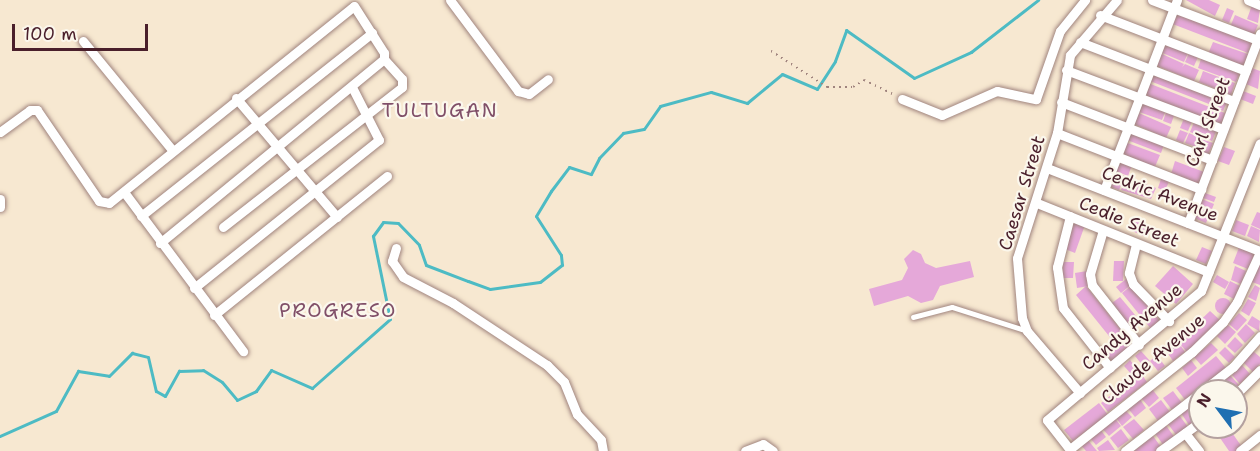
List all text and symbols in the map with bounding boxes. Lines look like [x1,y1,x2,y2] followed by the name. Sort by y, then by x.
[15,12,152,50] scale bar
[23,22,77,46] text: 100 m
[1181,74,1235,170] street label: Carl Street
[382,98,498,122] district label: TULTUGAN
[994,133,1050,253] street label: Caesar Street
[1099,162,1221,226] street label: Cedric Avenue
[1076,192,1182,252] street label: Cedie Street
[1077,279,1187,375] street label: Candy Avenue
[279,298,397,322] district label: PROGRESO
[1097,309,1209,409] street label: Claude Avenue
[1188,379,1248,439] north arrow
[1192,389,1216,411] text: N

